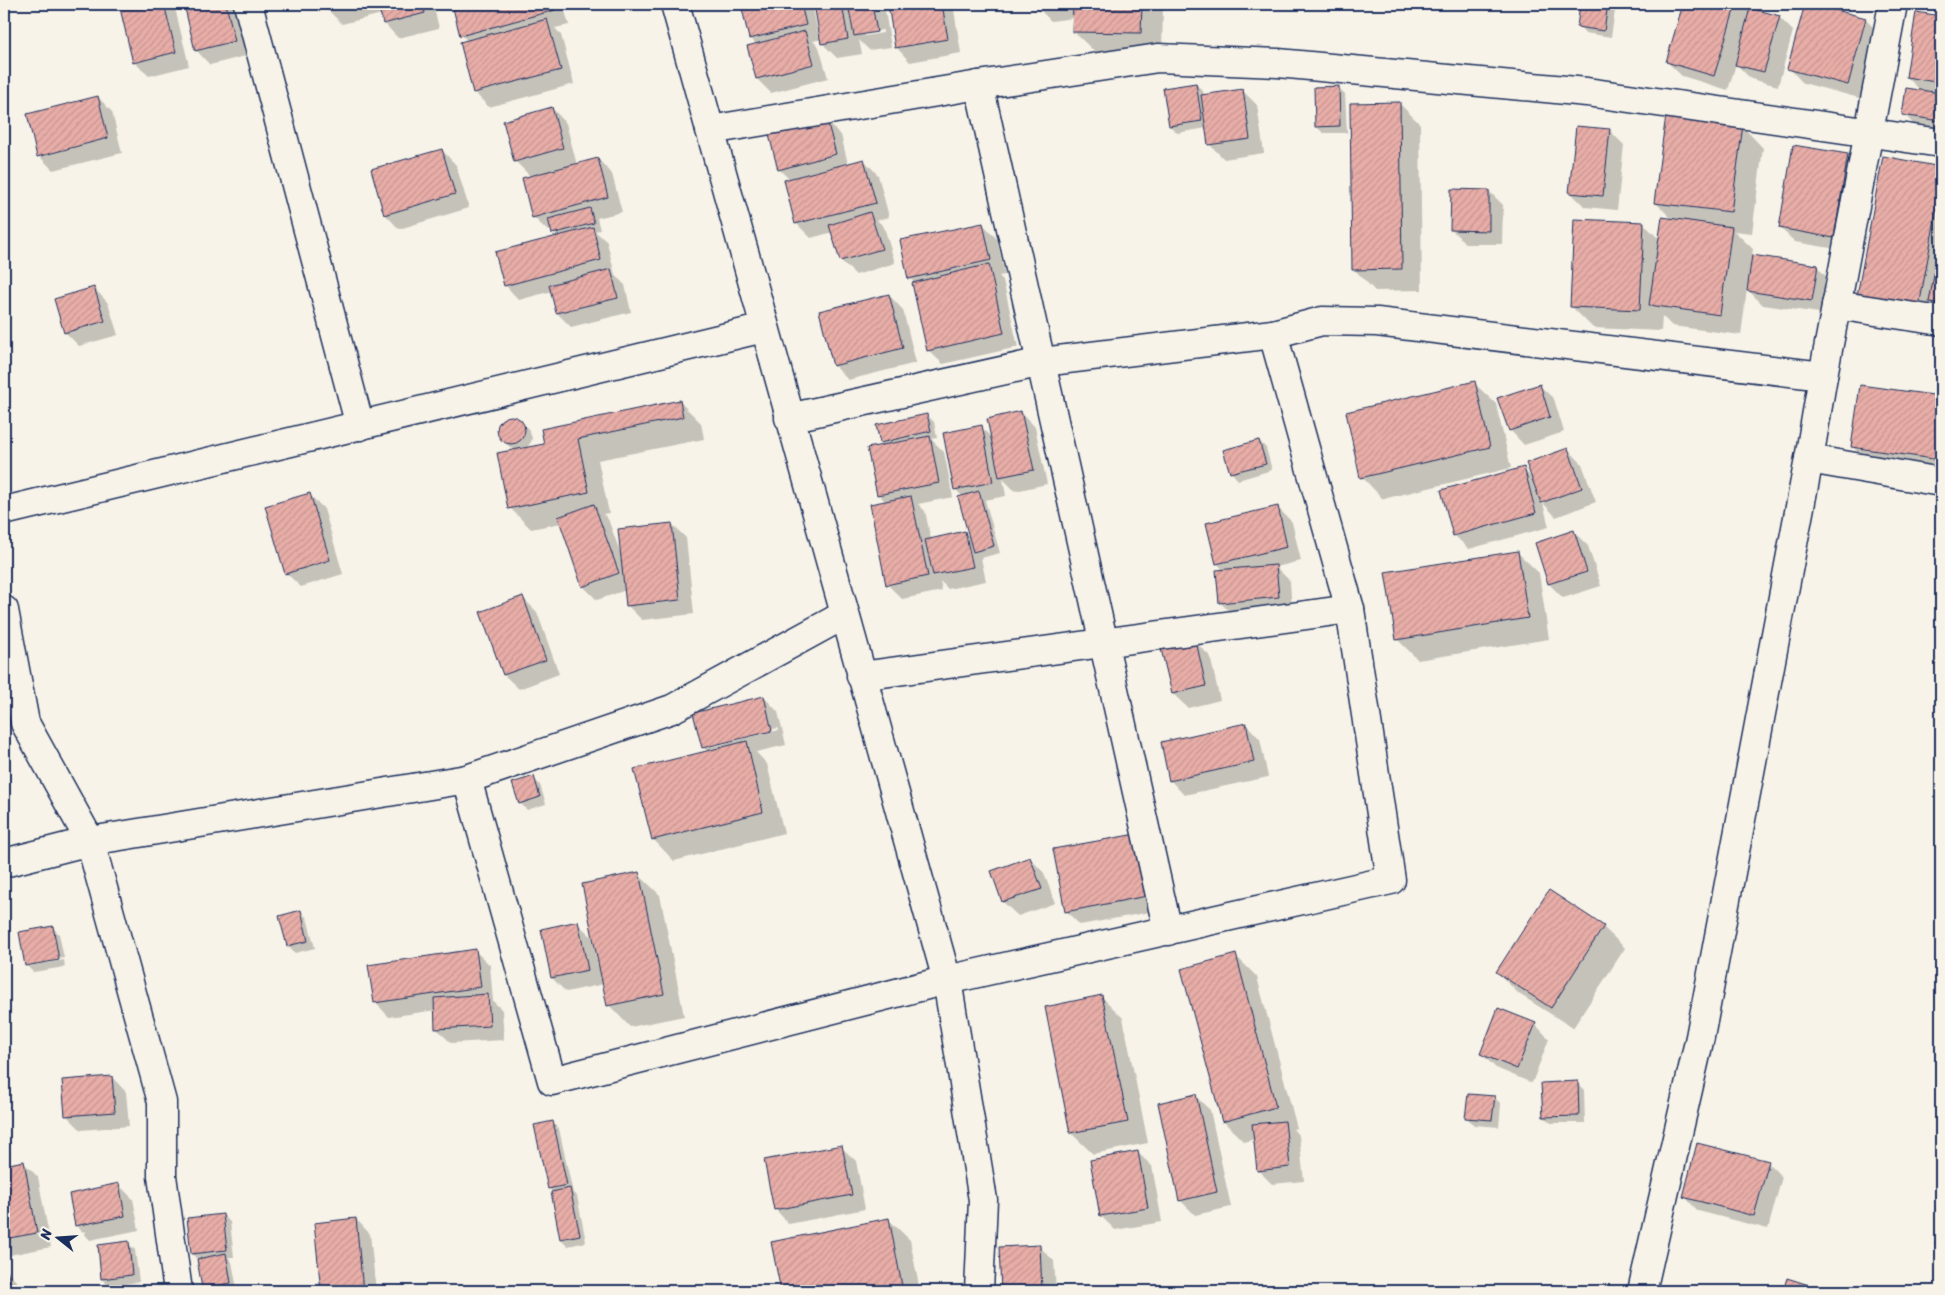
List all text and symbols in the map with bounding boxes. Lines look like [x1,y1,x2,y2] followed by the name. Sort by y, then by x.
[32,1212,82,1262] north arrow
[32,1226,60,1244] text: N

